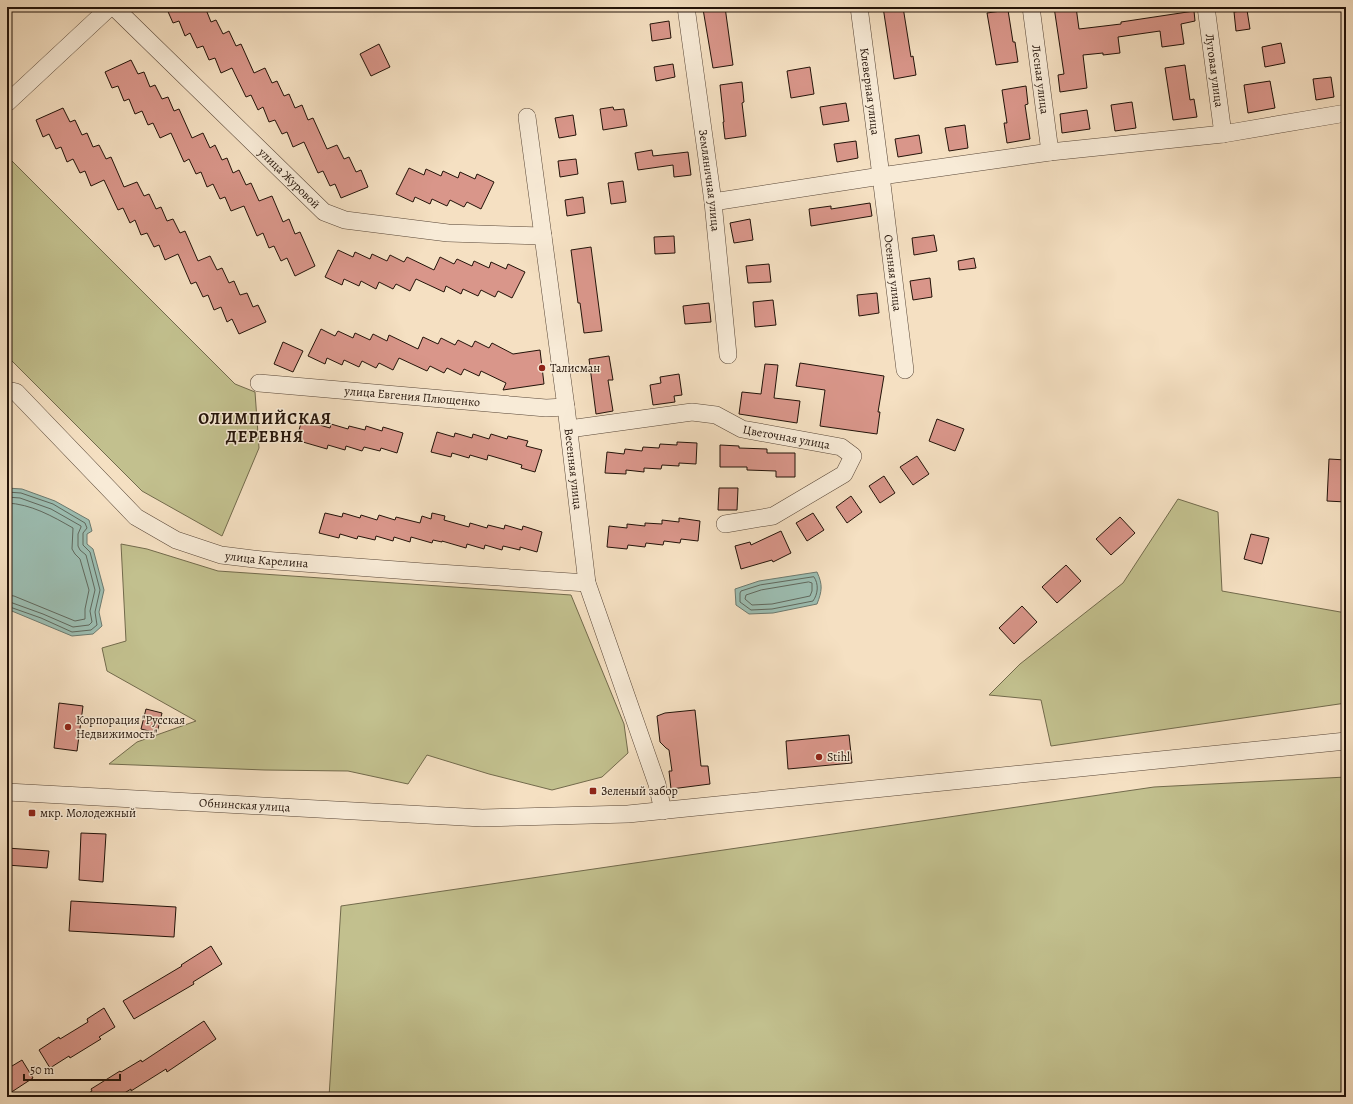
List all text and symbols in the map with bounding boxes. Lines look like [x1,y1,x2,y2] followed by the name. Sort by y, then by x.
[1202,33,1227,109] street label: Луговая улица
[1028,44,1053,115] street label: Лесная улица
[856,47,884,136] street label: Клеверная улица
[695,128,724,233] street label: Земляничная улица
[254,144,324,212] street label: улица Журовой
[880,233,906,313] street label: Осенняя улица
[550,360,600,376] place label: Талисман
[537,363,547,373] marker: Талисман
[343,382,481,410] street label: улица Евгения Плющенко
[198,408,332,448] district label: ОЛИМПИЙСКАЯ ДЕРЕВНЯ
[742,421,832,453] street label: Цветочная улица
[561,427,586,511] street label: Весенняя улица
[223,547,309,571] street label: улица Карелина
[76,712,185,742] place label: Корпорация "Русская Недвижимость"
[63,722,73,732] marker: Корпорация "Русская Недвижимость"
[827,749,850,765] place label: Stihl
[814,752,824,762] marker: Stihl
[601,783,678,799] place label: Зеленый забор
[588,786,598,796] marker: Зеленый забор
[199,795,291,816] street label: Обнинская улица
[40,805,136,821] place label: мкр. Молодежный
[27,808,37,818] marker: мкр. Молодежный
[24,1056,120,1082] scale bar
[30,1062,54,1078] text: 50 m

